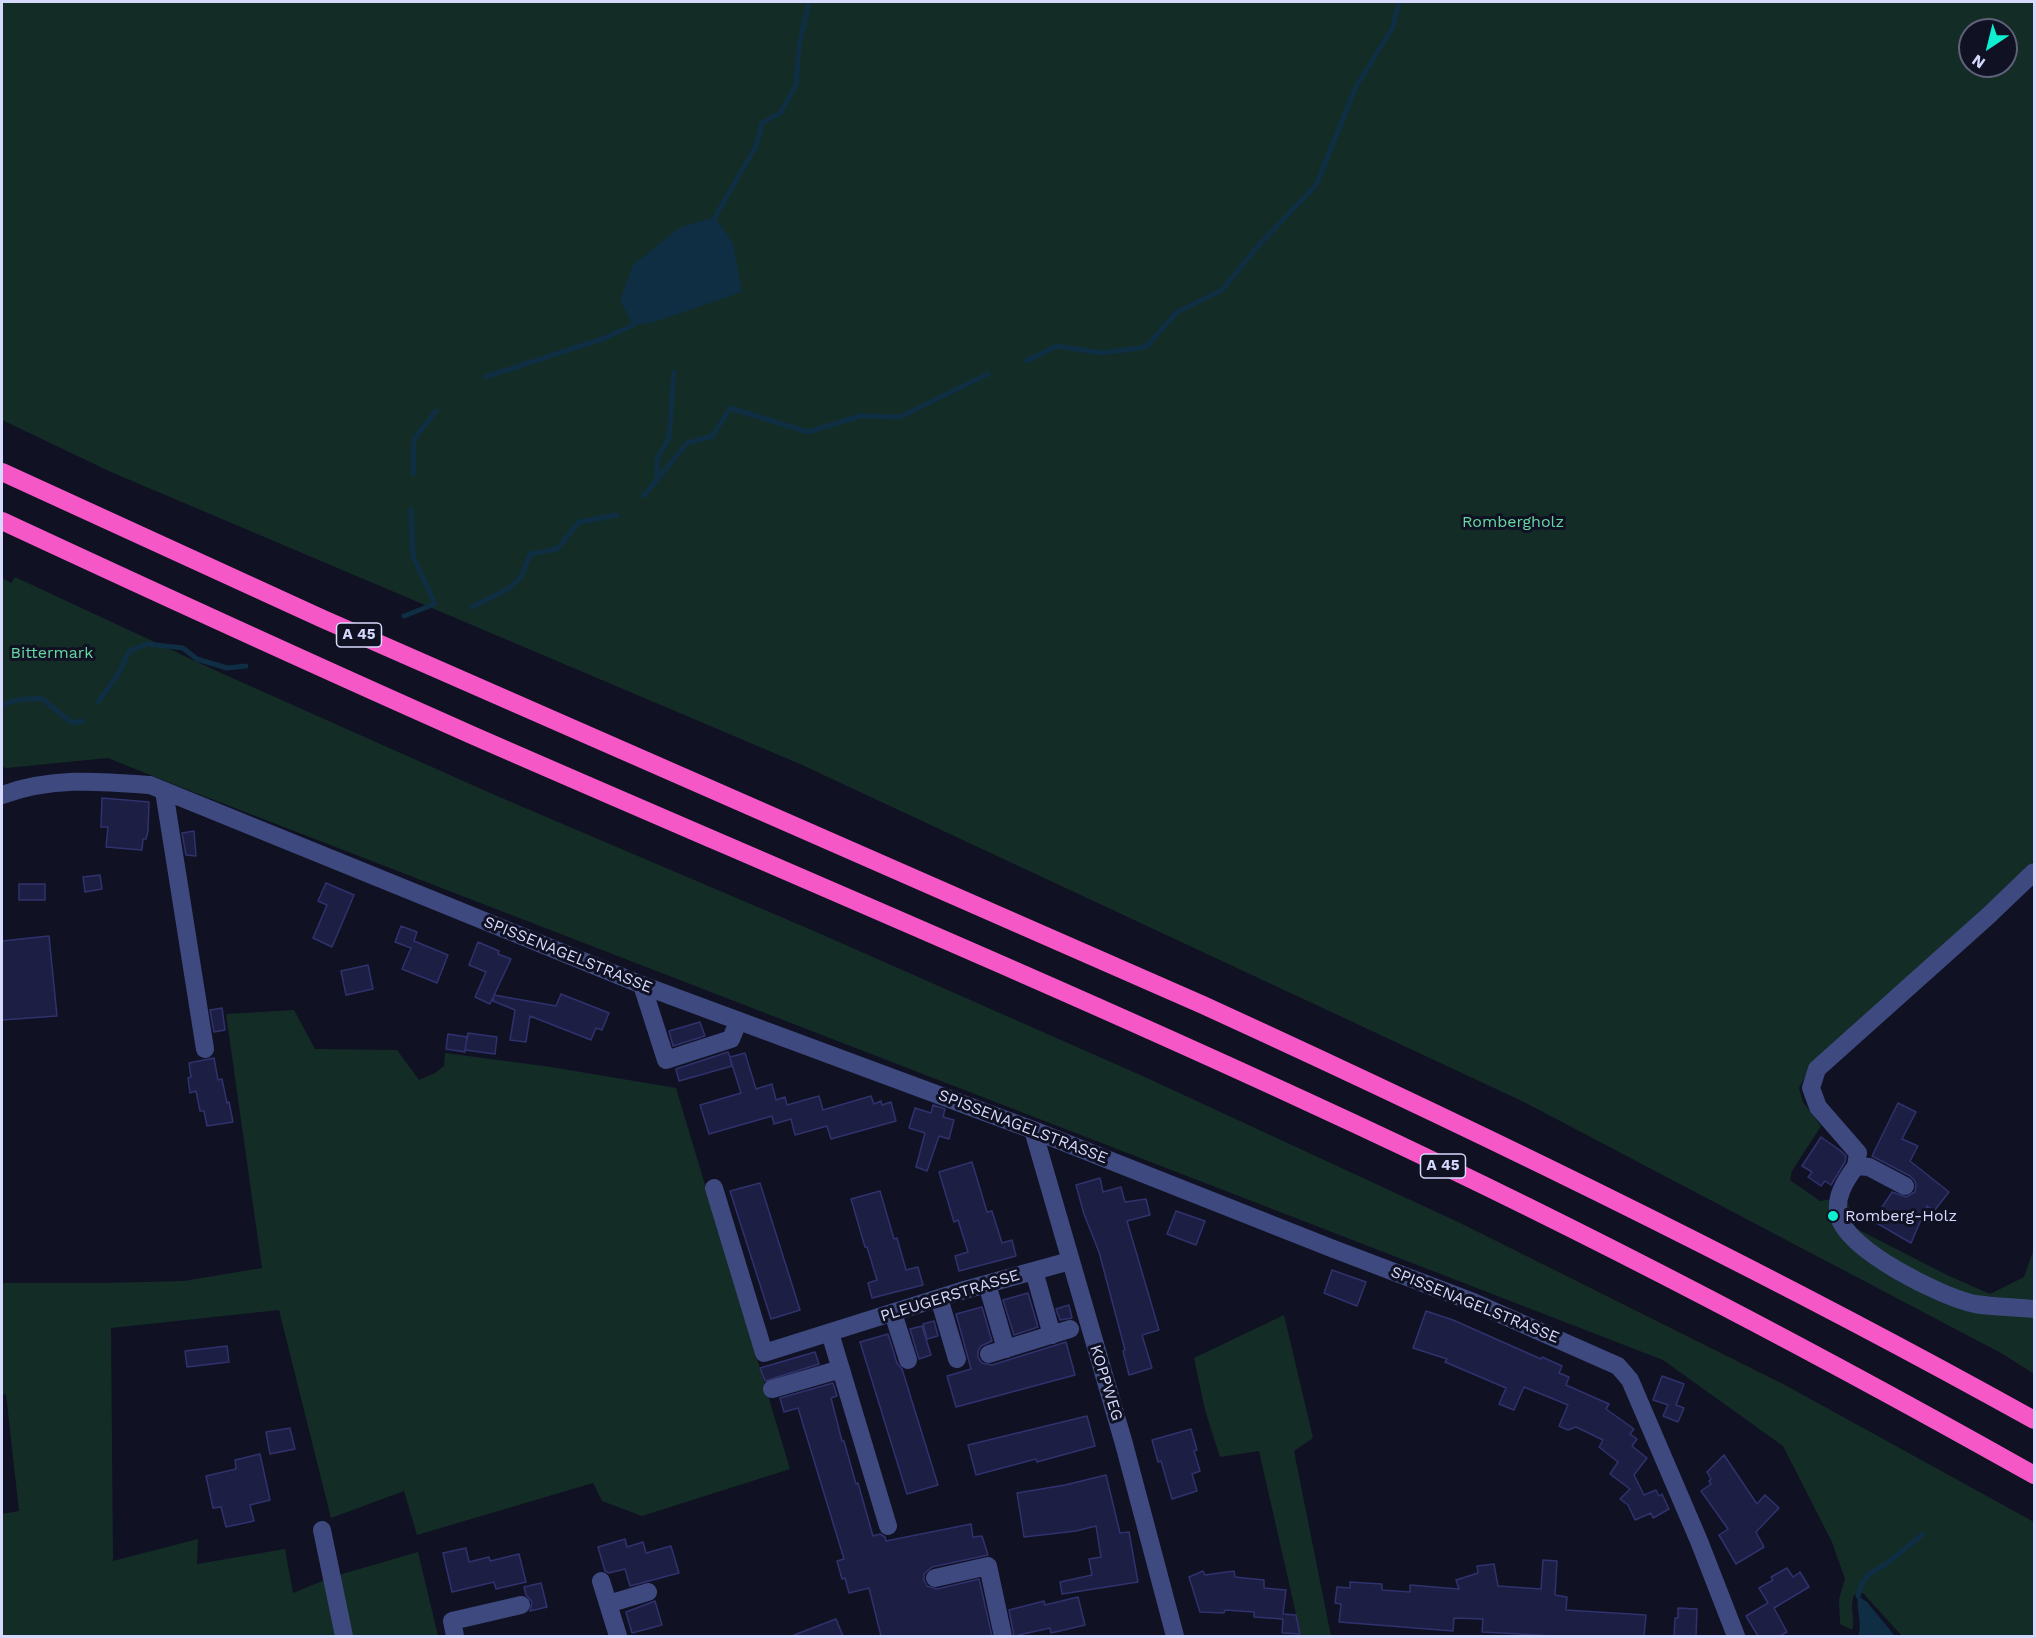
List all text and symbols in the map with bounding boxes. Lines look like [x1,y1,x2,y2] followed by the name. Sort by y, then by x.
[1958,18,2018,78] north arrow
[1968,50,1989,73] text: N
[1462,512,1564,532] park label: Rombergholz
[336,623,382,647] road number: A 45
[11,643,93,663] park label: Bittermark
[481,912,655,998] street label: SPISSENAGELSTRASSE
[936,1086,1110,1168] street label: SPISSENAGELSTRASSE
[1420,1154,1466,1178] road number: A 45
[1845,1206,1957,1226] place label: Romberg-Holz
[1826,1209,1840,1223] marker: Romberg-Holz
[1388,1262,1562,1348] street label: SPISSENAGELSTRASSE
[878,1266,1022,1326] street label: PLEUGERSTRASSE
[1085,1343,1127,1423] street label: KOPPWEG

